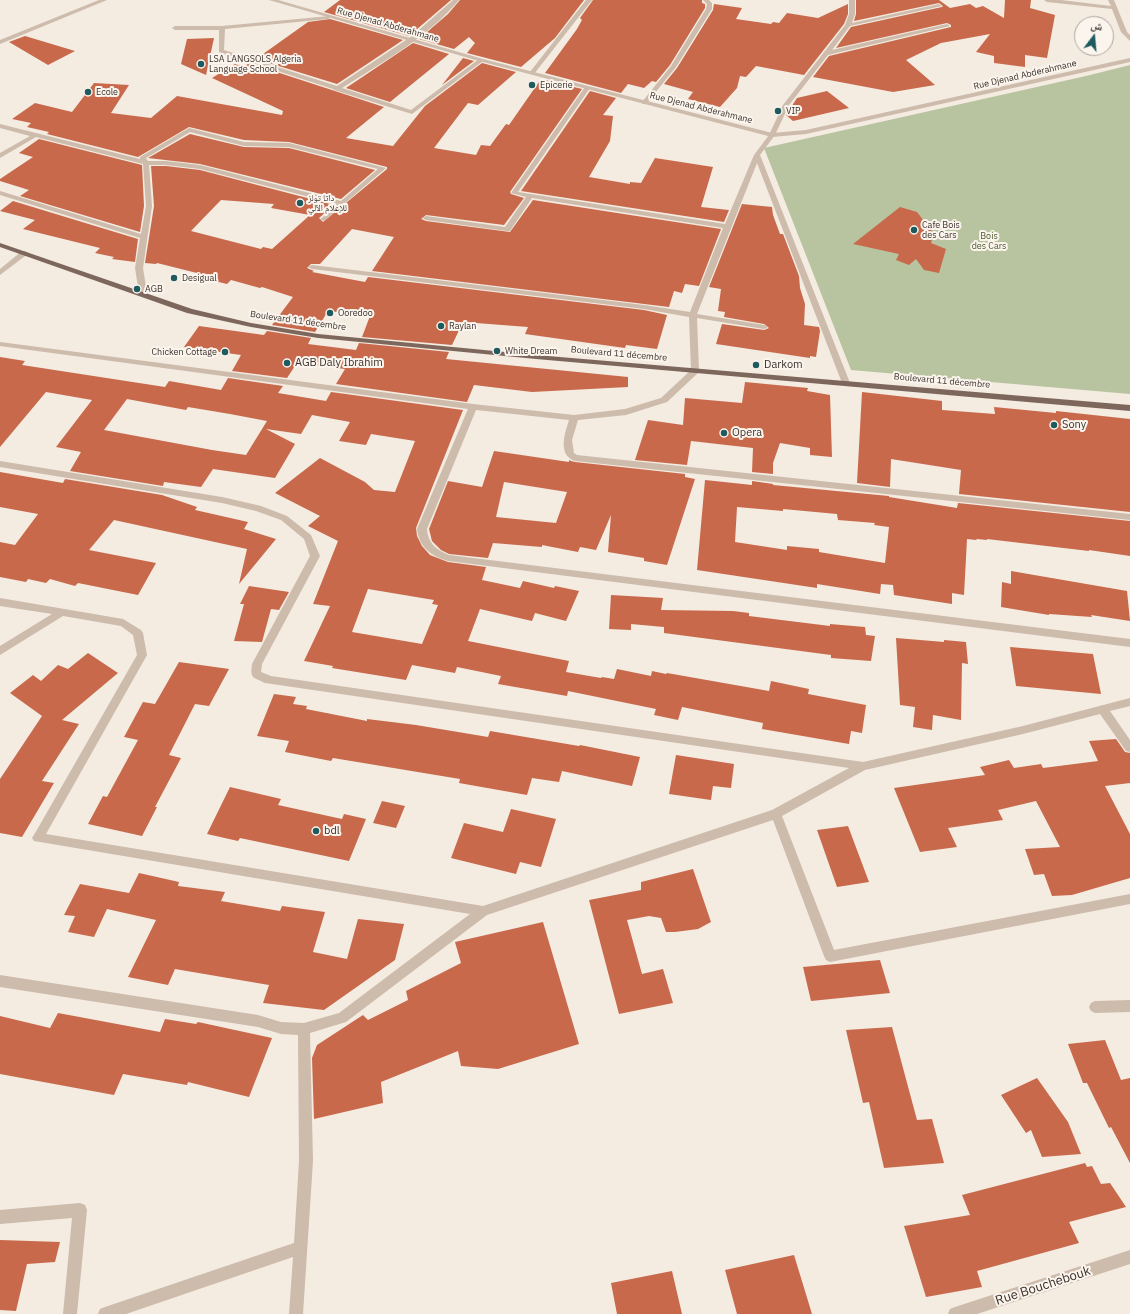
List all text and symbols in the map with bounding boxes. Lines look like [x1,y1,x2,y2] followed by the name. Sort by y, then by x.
[336,5,440,45] street label: Rue Djenad Abderahmane
[1074,16,1114,56] north arrow
[1089,17,1105,34] text: ش
[209,54,301,75] place label: LSA LANGSOLS Algeria Language School
[972,58,1078,92] street label: Rue Djenad Abderahmane
[196,59,206,69] marker: LSA LANGSOLS Algeria Language School
[527,80,537,90] marker: Epicerie
[540,80,573,90] place label: Epicerie
[83,87,93,97] marker: Ecole
[96,87,118,97] place label: Ecole
[649,90,753,126] street label: Rue Djenad Abderahmane
[773,106,783,116] marker: VIP
[786,106,801,116] place label: VIP
[308,193,347,214] place label: داتا تولز للإعلام الآلي
[295,198,305,208] marker: داتا تولز للإعلام الآلي
[922,220,960,241] place label: Cafe Bois des Cars
[909,225,919,235] marker: Cafe Bois des Cars
[972,231,1006,252] park label: Bois des Cars
[169,273,179,283] marker: Desigual
[182,273,217,283] place label: Desigual
[132,284,142,294] marker: AGB
[145,284,163,294] place label: AGB
[325,308,335,318] marker: Ooredoo
[338,308,373,318] place label: Ooredoo
[249,309,347,333] street label: Boulevard 11 décembre
[436,321,446,331] marker: Raylan
[449,321,476,331] place label: Raylan
[570,344,668,364] street label: Boulevard 11 décembre
[492,346,502,356] marker: White Dream
[505,346,557,356] place label: White Dream
[151,347,217,357] place label: Chicken Cottage
[220,347,230,357] marker: Chicken Cottage
[295,356,383,370] place label: AGB Daly Ibrahim
[282,358,292,368] marker: AGB Daly Ibrahim
[764,358,803,372] place label: Darkom
[751,360,761,370] marker: Darkom
[893,371,991,391] street label: Boulevard 11 décembre
[1062,418,1086,432] place label: Sony
[1049,420,1059,430] marker: Sony
[732,426,762,440] place label: Opera
[719,428,729,438] marker: Opera
[324,824,340,838] place label: bdl
[311,826,321,836] marker: bdl
[993,1263,1093,1309] street label: Rue Bouchebouk

